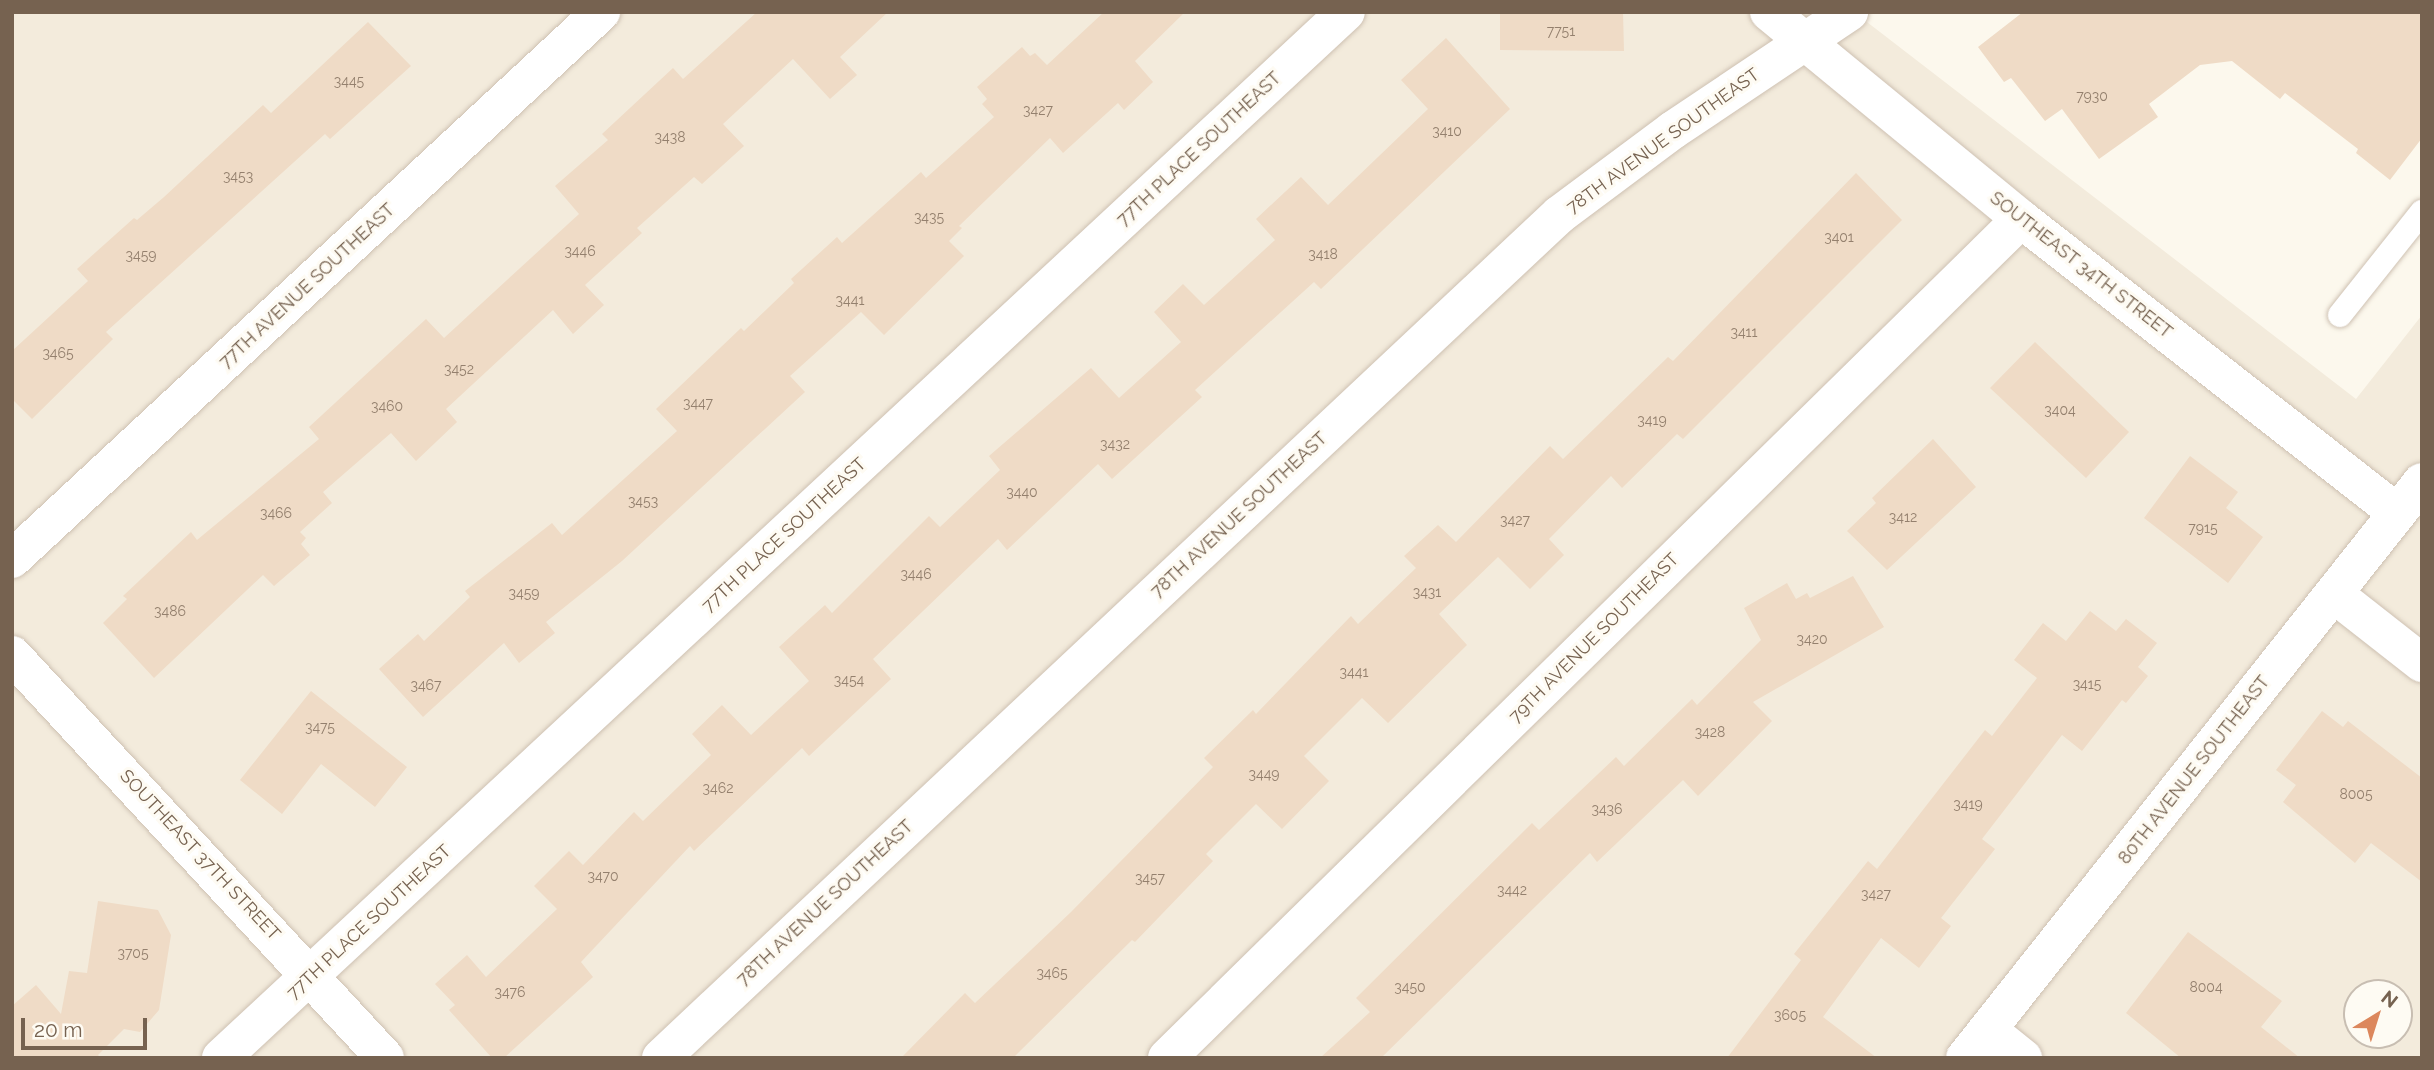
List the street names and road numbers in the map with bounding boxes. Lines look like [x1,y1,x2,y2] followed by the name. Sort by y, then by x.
[1562,64,1764,218] street label: 78TH AVENUE SOUTHEAST
[1113,67,1285,231] street label: 77TH PLACE SOUTHEAST
[1985,187,2177,343] street label: SOUTHEAST 34TH STREET
[215,199,399,373] street label: 77TH AVENUE SOUTHEAST
[1146,427,1332,603] street label: 78TH AVENUE SOUTHEAST
[698,453,870,617] street label: 77TH PLACE SOUTHEAST
[1504,548,1684,728] street label: 79TH AVENUE SOUTHEAST
[2113,671,2275,869] street label: 80TH AVENUE SOUTHEAST
[115,765,285,945] street label: SOUTHEAST 37TH STREET
[732,815,918,991] street label: 78TH AVENUE SOUTHEAST
[283,840,455,1004] street label: 77TH PLACE SOUTHEAST

